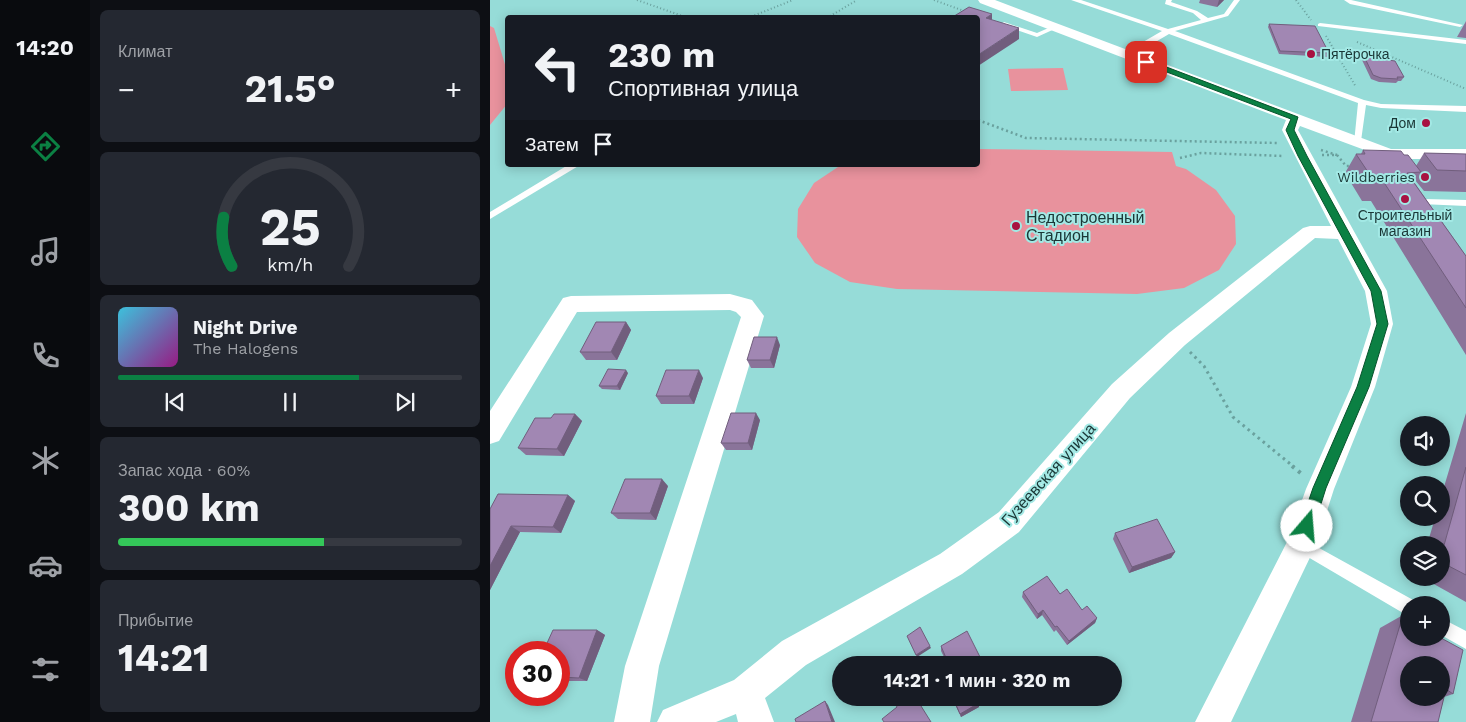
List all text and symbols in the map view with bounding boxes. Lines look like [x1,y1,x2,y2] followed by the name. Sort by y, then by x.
[608,34,715,76] text: 230 m
[16,35,74,60] text: 14:20
[525,35,590,100] icon: left
[1125,41,1167,83] pin
[118,42,172,61] text: Климат
[1321,46,1390,62] place label: Пятёрочка
[1132,48,1160,76] icon: arrive
[1305,48,1317,60] marker: Пятёрочка
[244,67,336,111] text: 21.5°
[118,73,135,106] text: −
[445,73,462,106] text: +
[608,76,798,101] text: Спортивная улица
[1389,115,1416,131] place label: Дом
[1420,117,1432,129] marker: Дом
[28,129,63,164] icon: directions
[589,130,617,158] icon: arrive
[525,133,579,156] text: Затем
[1337,169,1415,185] place label: Wildberries
[1419,171,1431,183] marker: Wildberries
[1399,193,1411,205] marker: Строительный магазин
[259,197,321,258] text: 25
[1358,207,1452,239] place label: Строительный магазин
[1026,208,1144,245] place label: Недостроенный Стадион
[1010,220,1022,232] marker: Недостроенный Стадион
[28,234,63,269] icon: music
[267,254,313,275] text: km/h
[193,316,298,339] text: Night Drive
[28,338,63,373] icon: phone
[193,339,298,358] text: The Halogens
[161,388,189,416] icon: previous
[276,388,304,416] icon: pause
[391,388,419,416] icon: next
[1400,416,1450,706] map controls
[1400,416,1450,466] button: sound
[997,419,1099,529] street label: Гузеевская улица
[28,443,63,478] icon: climate
[118,461,250,480] text: Запас хода · 60%
[1400,476,1450,526] button: search
[118,486,260,530] text: 300 km
[1280,499,1332,551] position arrow
[1400,536,1450,586] button: layers
[28,548,63,583] icon: car
[1400,596,1450,646] button: +
[118,611,193,630] text: Прибытие
[118,636,209,680] text: 14:21
[505,641,570,706] speed limit sign: 30
[28,652,63,687] icon: filters
[1400,656,1450,706] button: −
[884,669,1070,692] text: 14:21 · 1 мин · 320 m

